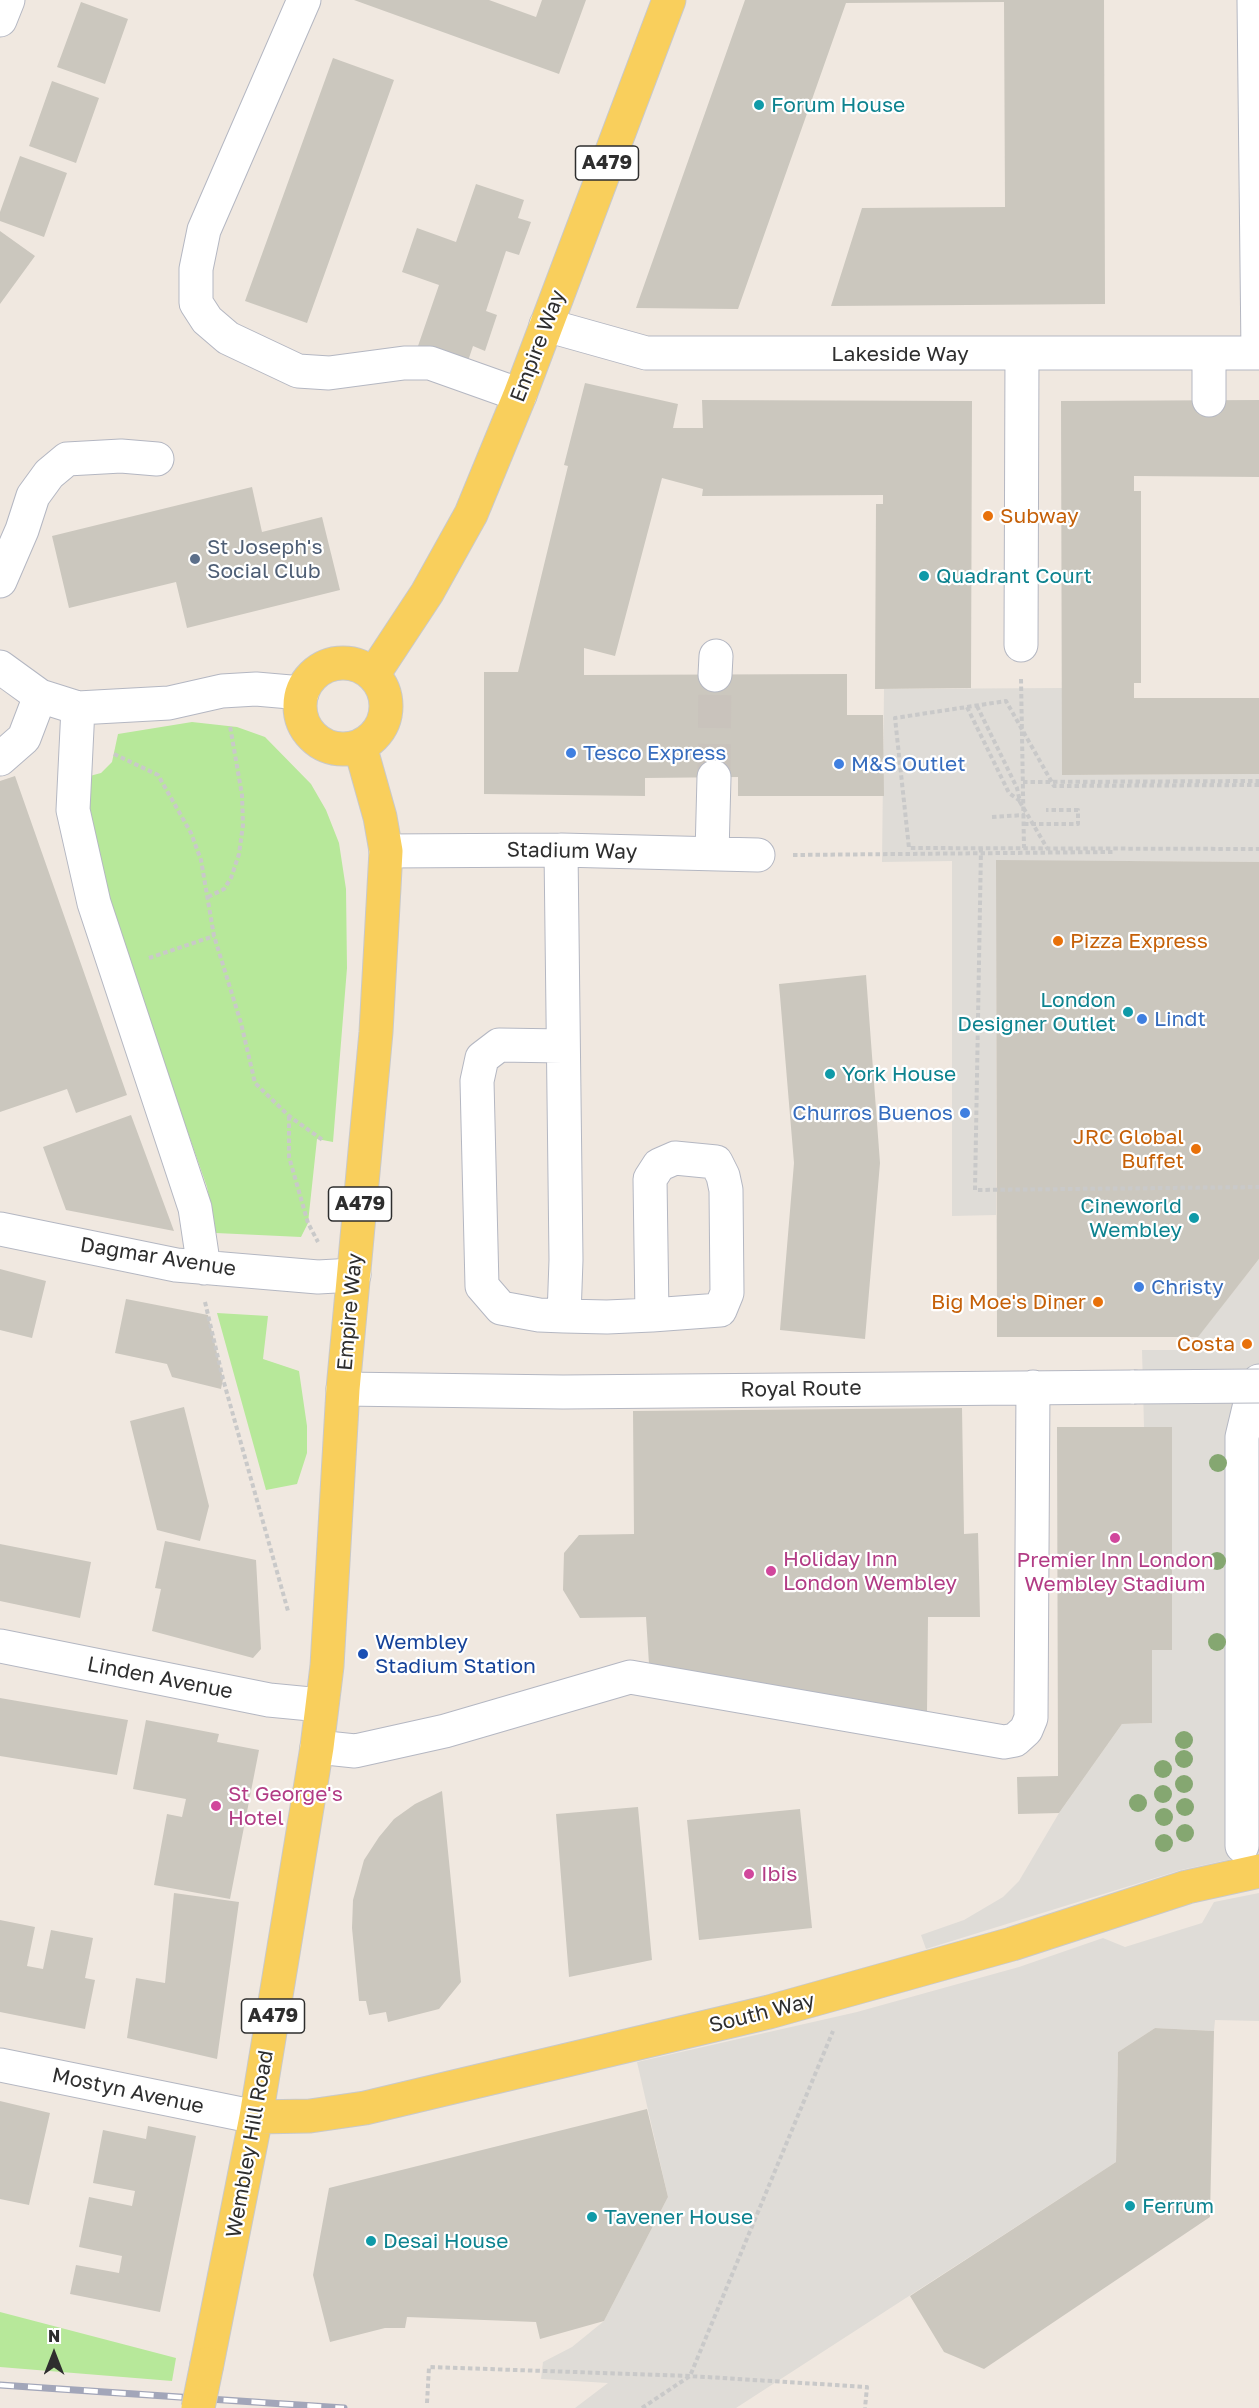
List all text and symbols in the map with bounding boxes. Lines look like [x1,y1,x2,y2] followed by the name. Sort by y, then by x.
[771,92,905,118] place label: Forum House
[752,98,766,112] marker: Forum House
[576,146,638,180] road number: A479
[505,286,571,406] street label: Empire Way
[831,341,969,367] street label: Lakeside Way
[1000,503,1079,529] place label: Subway
[981,509,995,523] marker: Subway
[207,534,323,584] place label: St Joseph's Social Club
[188,552,202,566] marker: St Joseph's Social Club
[936,563,1092,589] place label: Quadrant Court
[917,569,931,583] marker: Quadrant Court
[583,740,726,766] place label: Tesco Express
[564,746,578,760] marker: Tesco Express
[851,751,966,777] place label: M&S Outlet
[832,757,846,771] marker: M&S Outlet
[506,837,638,865] street label: Stadium Way
[1070,928,1208,954] place label: Pizza Express
[1051,934,1065,948] marker: Pizza Express
[957,987,1116,1037] place label: London Designer Outlet
[1121,1005,1135,1019] marker: London Designer Outlet
[1154,1006,1206,1032] place label: Lindt
[1135,1012,1149,1026] marker: Lindt
[842,1061,956,1087] place label: York House
[823,1067,837,1081] marker: York House
[792,1100,953,1126] place label: Churros Buenos
[958,1106,972,1120] marker: Churros Buenos
[1073,1124,1184,1174] place label: JRC Global Buffet
[1189,1142,1203,1156] marker: JRC Global Buffet
[328,1187,392,1221] road number: A479
[1080,1193,1182,1243] place label: Cineworld Wembley
[1187,1211,1201,1225] marker: Cineworld Wembley
[78,1232,238,1282] street label: Dagmar Avenue
[332,1252,368,1372] street label: Empire Way
[1151,1274,1224,1300] place label: Christy
[1132,1280,1146,1294] marker: Christy
[931,1289,1086,1315] place label: Big Moe's Diner
[1091,1295,1105,1309] marker: Big Moe's Diner
[1177,1331,1235,1357] place label: Costa
[1240,1337,1254,1351] marker: Costa
[740,1375,862,1403] street label: Royal Route
[1108,1531,1122,1545] marker: Premier Inn London Wembley Stadium
[783,1546,957,1596] place label: Holiday Inn London Wembley
[1016,1547,1214,1597] place label: Premier Inn London Wembley Stadium
[764,1564,778,1578] marker: Holiday Inn London Wembley
[375,1629,536,1679] place label: Wembley Stadium Station
[356,1647,370,1661] marker: Wembley Stadium Station
[85,1652,235,1704] street label: Linden Avenue
[228,1781,343,1831] place label: St George's Hotel
[209,1799,223,1813] marker: St George's Hotel
[761,1861,797,1887] place label: Ibis
[742,1867,756,1881] marker: Ibis
[707,1988,817,2038] street label: South Way
[242,1999,304,2033] road number: A479
[221,2048,279,2240] street label: Wembley Hill Road
[50,2063,206,2119] street label: Mostyn Avenue
[1142,2193,1214,2219] place label: Ferrum
[1123,2199,1137,2213] marker: Ferrum
[604,2204,753,2230] place label: Tavener House
[585,2210,599,2224] marker: Tavener House
[383,2228,508,2254] place label: Desai House
[364,2234,378,2248] marker: Desai House
[24,2324,84,2384] north arrow
[48,2326,60,2346] text: N

